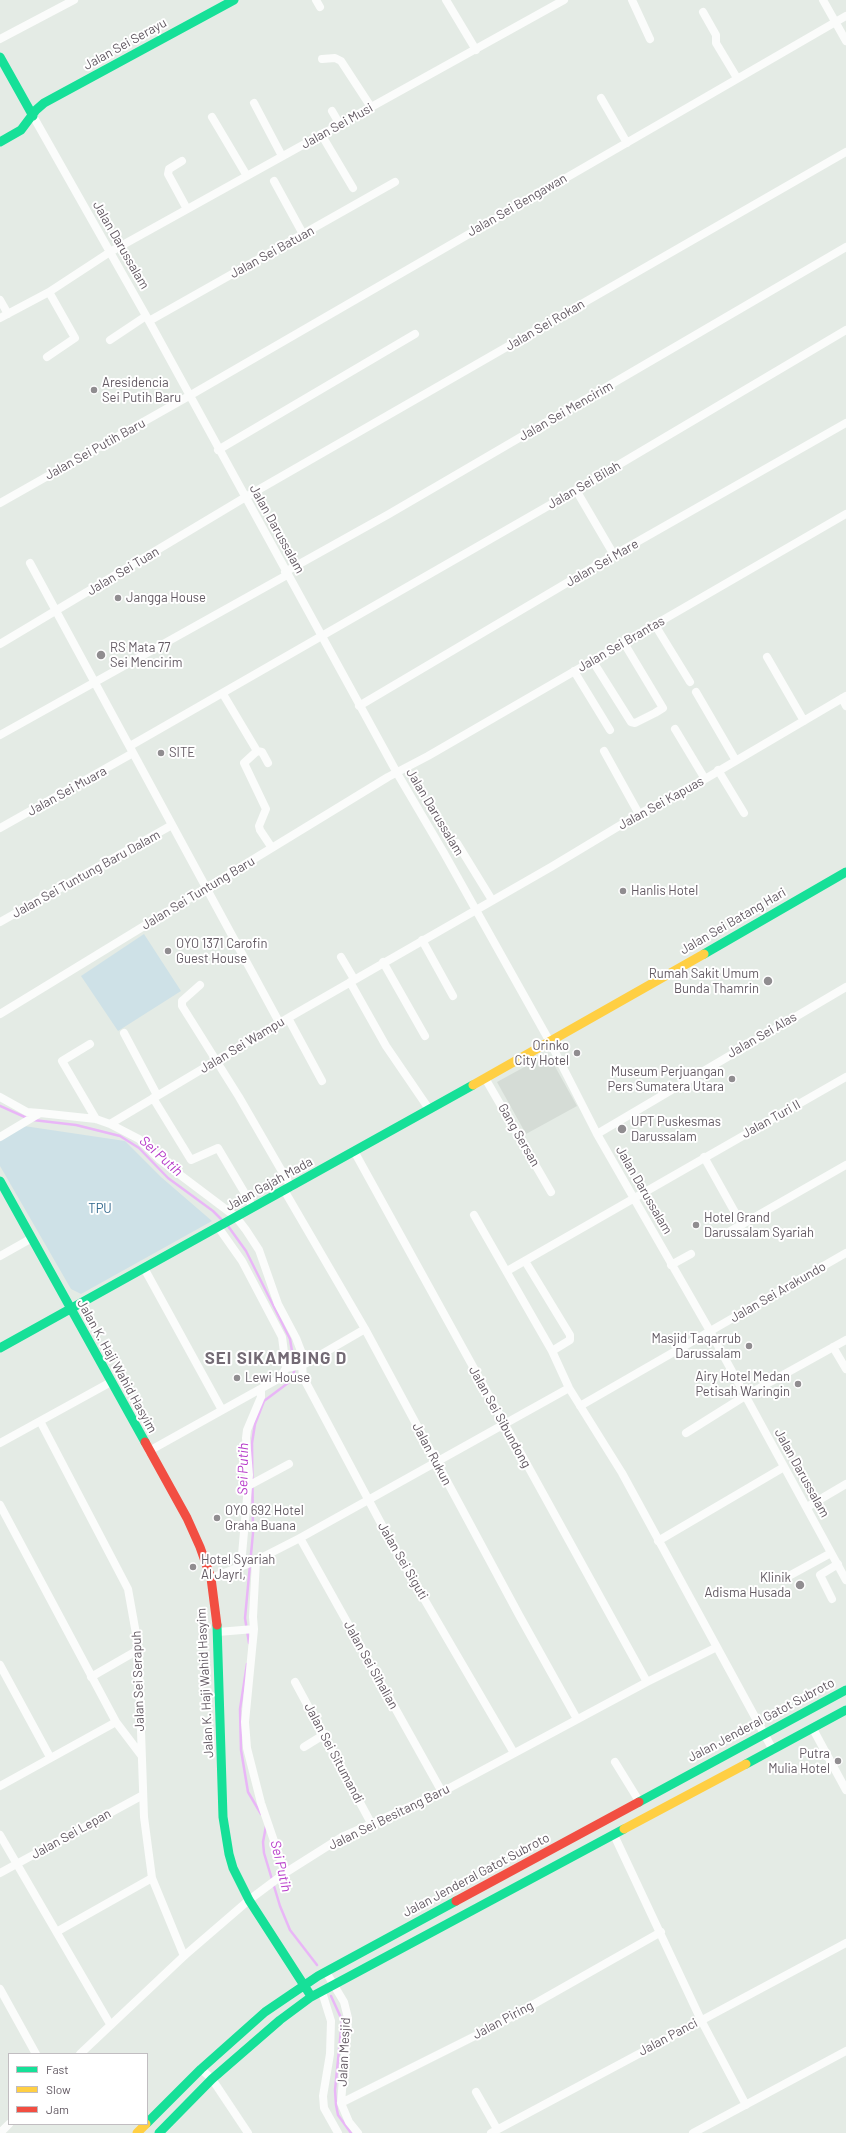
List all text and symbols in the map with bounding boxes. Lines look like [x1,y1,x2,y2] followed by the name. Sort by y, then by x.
[81,15,169,73] street label: Jalan Sei Serayu
[298,100,376,152] street label: Jalan Sei Musi
[464,170,570,240] street label: Jalan Sei Bengawan
[89,198,153,292] street label: Jalan Darussalam
[227,222,317,282] street label: Jalan Sei Batuan
[503,296,587,354] street label: Jalan Sei Rokan
[102,375,181,406] place label: Aresidencia Sei Putih Baru
[516,378,616,444] street label: Jalan Sei Mencirim
[89,385,99,395] marker: Aresidencia Sei Putih Baru
[42,415,148,483] street label: Jalan Sei Putih Baru
[545,458,623,512] street label: Jalan Sei Bilah
[246,482,308,576] street label: Jalan Darussalam
[563,536,641,590] street label: Jalan Sei Mare
[84,543,162,599] street label: Jalan Sei Tuan
[126,590,206,606] place label: Jangga House
[113,593,123,603] marker: Jangga House
[575,613,667,675] street label: Jalan Sei Brantas
[110,640,182,671] place label: RS Mata 77 Sei Mencirim
[95,649,107,661] marker: RS Mata 77 Sei Mencirim
[169,745,195,761] place label: SITE
[156,748,166,758] marker: SITE
[25,763,109,819] street label: Jalan Sei Muara
[403,766,467,858] street label: Jalan Darussalam
[615,773,707,833] street label: Jalan Sei Kapuas
[9,827,163,921] street label: Jalan Sei Tuntung Baru Dalam
[139,853,257,933] street label: Jalan Sei Tuntung Baru
[631,883,698,899] place label: Hanlis Hotel
[677,884,789,958] street label: Jalan Sei Batang Hari
[618,886,628,896] marker: Hanlis Hotel
[176,936,267,967] place label: OYO 1371 Carofin Guest House
[163,946,173,956] marker: OYO 1371 Carofin Guest House
[649,966,759,997] place label: Rumah Sakit Umum Bunda Thamrin
[762,975,774,987] marker: Rumah Sakit Umum Bunda Thamrin
[724,1009,800,1061] street label: Jalan Sei Alas
[197,1014,287,1076] street label: Jalan Sei Wampu
[515,1038,569,1069] place label: Orinko City Hotel
[572,1048,582,1058] marker: Orinko City Hotel
[608,1064,724,1095] place label: Museum Perjuangan Pers Sumatera Utara
[727,1074,737,1084] marker: Museum Perjuangan Pers Sumatera Utara
[739,1097,803,1141] street label: Jalan Turi II
[495,1101,543,1169] street label: Gang Sersan
[631,1114,721,1145] place label: UPT Puskesmas Darussalam
[616,1123,628,1135] marker: UPT Puskesmas Darussalam
[136,1132,186,1180] water label: Sei Putih
[612,1143,676,1237] street label: Jalan Darussalam
[223,1154,315,1214] street label: Jalan Gajah Mada
[88,1201,112,1217] park label: TPU
[704,1210,814,1241] place label: Hotel Grand Darussalam Syariah
[691,1220,701,1230] marker: Hotel Grand Darussalam Syariah
[727,1258,829,1326] street label: Jalan Sei Arakundo
[74,1296,160,1436] street label: Jalan K. Haji Wahid Hasyim
[651,1331,741,1362] place label: Masjid Taqarrub Darussalam
[744,1341,754,1351] marker: Masjid Taqarrub Darussalam
[205,1348,347,1368] district label: SEI SIKAMBING D
[466,1363,534,1471] street label: Jalan Sei Sibundong
[695,1369,790,1400] place label: Airy Hotel Medan Petisah Waringin
[245,1370,310,1386] place label: Lewi House
[232,1373,242,1383] marker: Lewi House
[793,1379,803,1389] marker: Airy Hotel Medan Petisah Waringin
[409,1420,455,1488] street label: Jalan Rukun
[771,1426,833,1520] street label: Jalan Darussalam
[234,1443,252,1495] water label: Sei Putih
[225,1503,304,1534] place label: OYO 692 Hotel Graha Buana
[212,1513,222,1523] marker: OYO 692 Hotel Graha Buana
[375,1520,431,1602] street label: Jalan Sei Siguti
[201,1552,275,1583] place label: Hotel Syariah Al Jayri,
[188,1562,198,1572] marker: Hotel Syariah Al Jayri,
[705,1570,791,1601] place label: Klinik Adisma Husada
[794,1579,806,1591] marker: Klinik Adisma Husada
[193,1608,217,1758] street label: Jalan K. Haji Wahid Hasyim
[340,1618,402,1712] street label: Jalan Sei Sihalian
[128,1630,148,1732] street label: Jalan Sei Serapuh
[685,1675,837,1765] street label: Jalan Jenderal Gatot Subroto
[301,1700,367,1806] street label: Jalan Sei Situmandi
[768,1746,830,1777] place label: Putra Mulia Hotel
[833,1756,843,1766] marker: Putra Mulia Hotel
[326,1781,452,1853] street label: Jalan Sei Besitang Baru
[28,1806,114,1862] street label: Jalan Sei Lepan
[400,1830,552,1920] street label: Jalan Jenderal Gatot Subroto
[267,1839,295,1893] water label: Sei Putih
[470,1998,536,2042] street label: Jalan Piring
[636,2015,700,2059] street label: Jalan Panci
[334,2017,354,2087] street label: Jalan Mesjid
[8,2053,148,2125] legend
[46,2062,69,2076] text: Fast
[46,2082,71,2096] text: Slow
[46,2102,69,2116] text: Jam

